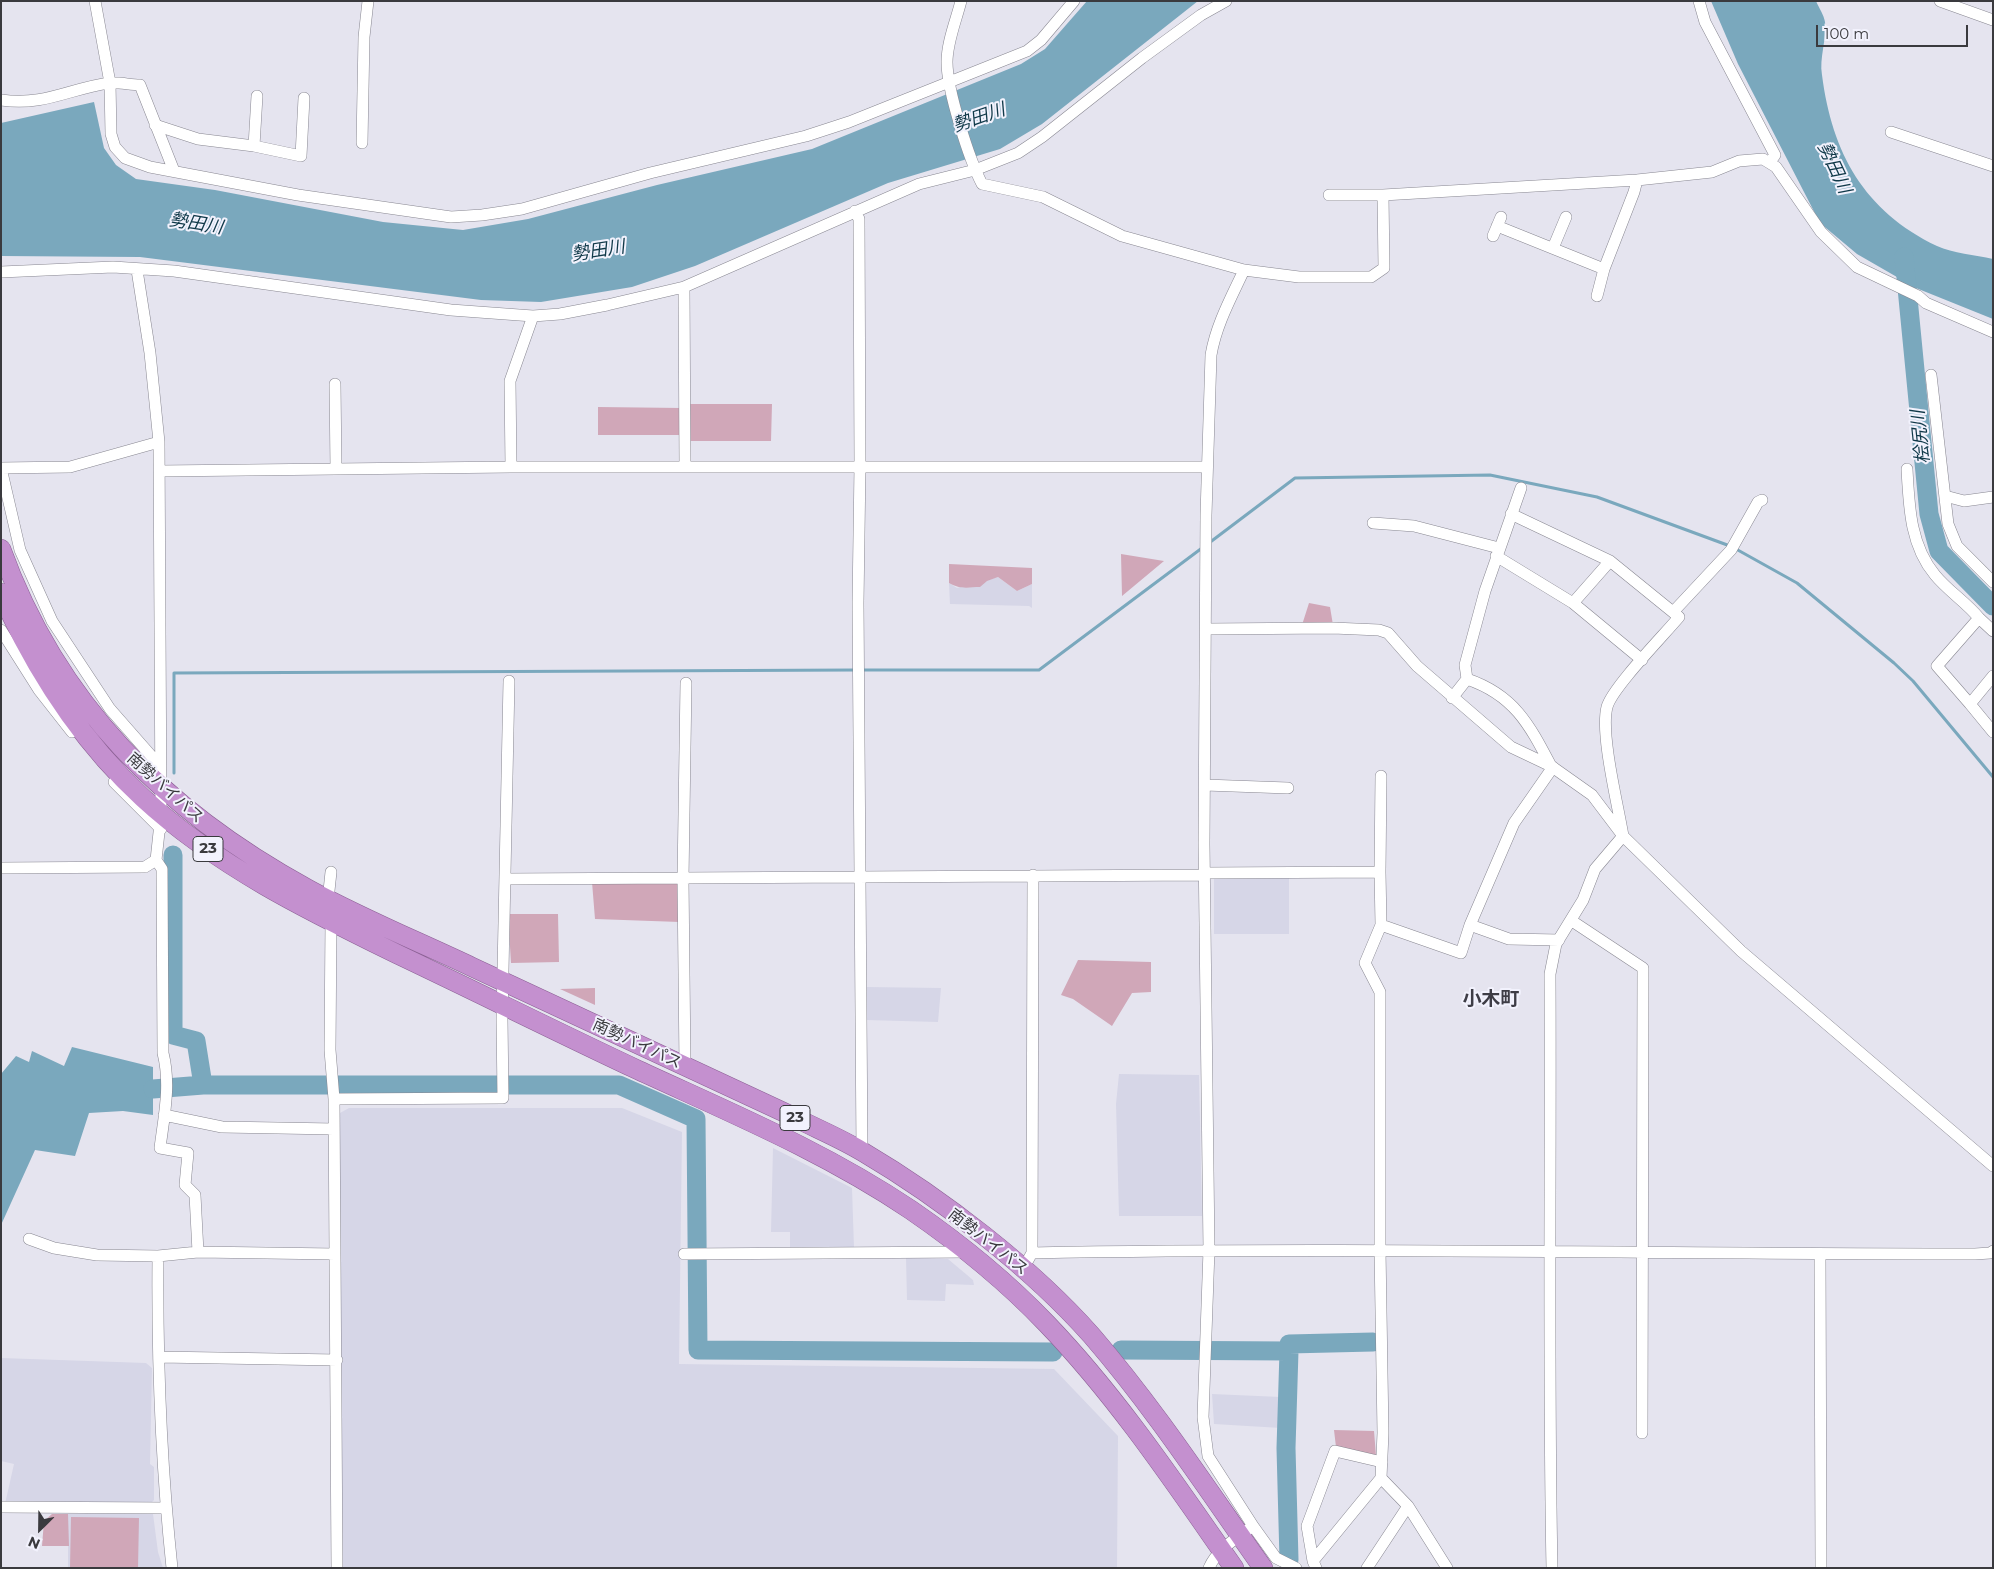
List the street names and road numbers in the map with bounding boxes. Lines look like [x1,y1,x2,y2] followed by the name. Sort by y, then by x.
[123,749,207,827] street label: 南勢バイパス
[193,836,223,862] road number: 23
[589,1015,685,1073] street label: 南勢バイパス
[780,1106,810,1130] road number: 23
[944,1205,1032,1279] street label: 南勢バイパス

